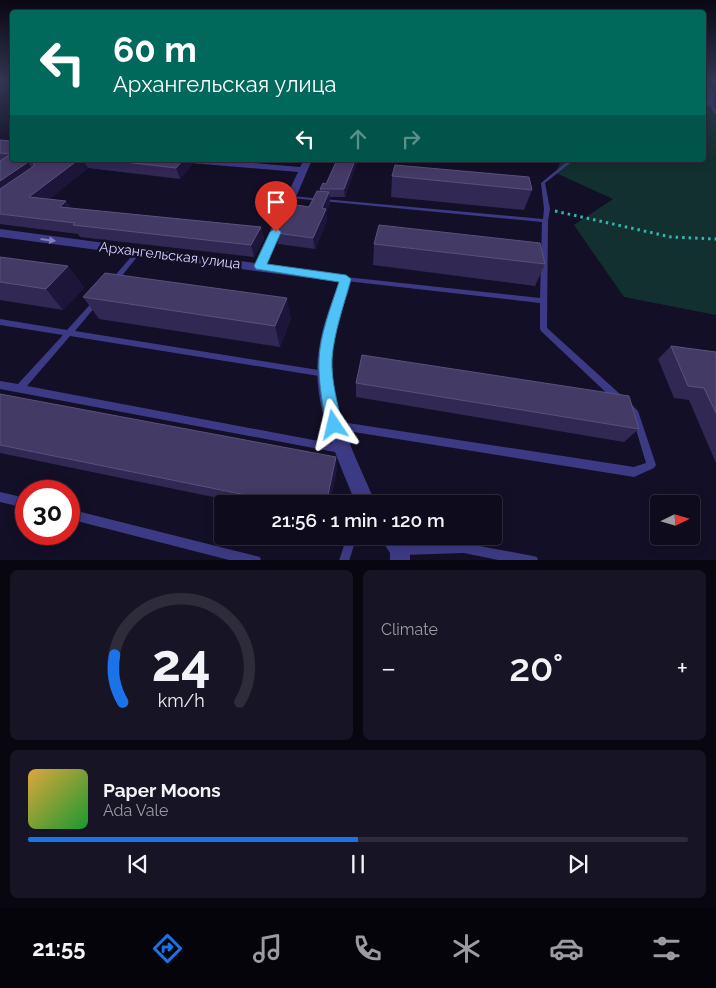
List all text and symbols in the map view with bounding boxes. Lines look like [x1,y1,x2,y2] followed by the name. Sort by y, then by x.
[113,29,197,70] text: 60 m
[30,30,95,95] icon: left
[113,71,336,97] text: Архангельская улица
[291,125,319,153] icon: left
[344,125,372,153] icon: ahead
[397,125,425,153] icon: right
[255,181,297,232] pin
[262,188,290,216] icon: arrive
[41,236,57,244] one-way arrow
[98,238,242,272] street label: Архангельская улица
[307,398,359,450] position arrow
[15,480,80,545] speed limit sign: 30
[650,495,700,545] north arrow
[650,495,700,545] map controls
[271,509,445,531] text: 21:56 · 1 min · 120 m
[381,620,438,639] text: Climate
[152,632,211,693] text: 24
[509,645,563,690] text: 20°
[381,652,396,685] text: −
[676,652,688,685] text: +
[158,690,205,711] text: km/h
[103,779,221,801] text: Paper Moons
[103,801,168,820] text: Ada Vale
[124,850,152,878] icon: previous
[344,850,372,878] icon: pause
[564,850,592,878] icon: next
[150,931,185,966] icon: directions
[250,931,285,966] icon: music
[350,931,385,966] icon: phone
[449,931,484,966] icon: climate
[549,931,584,966] icon: car
[649,931,684,966] icon: filters
[32,935,85,961] text: 21:55

